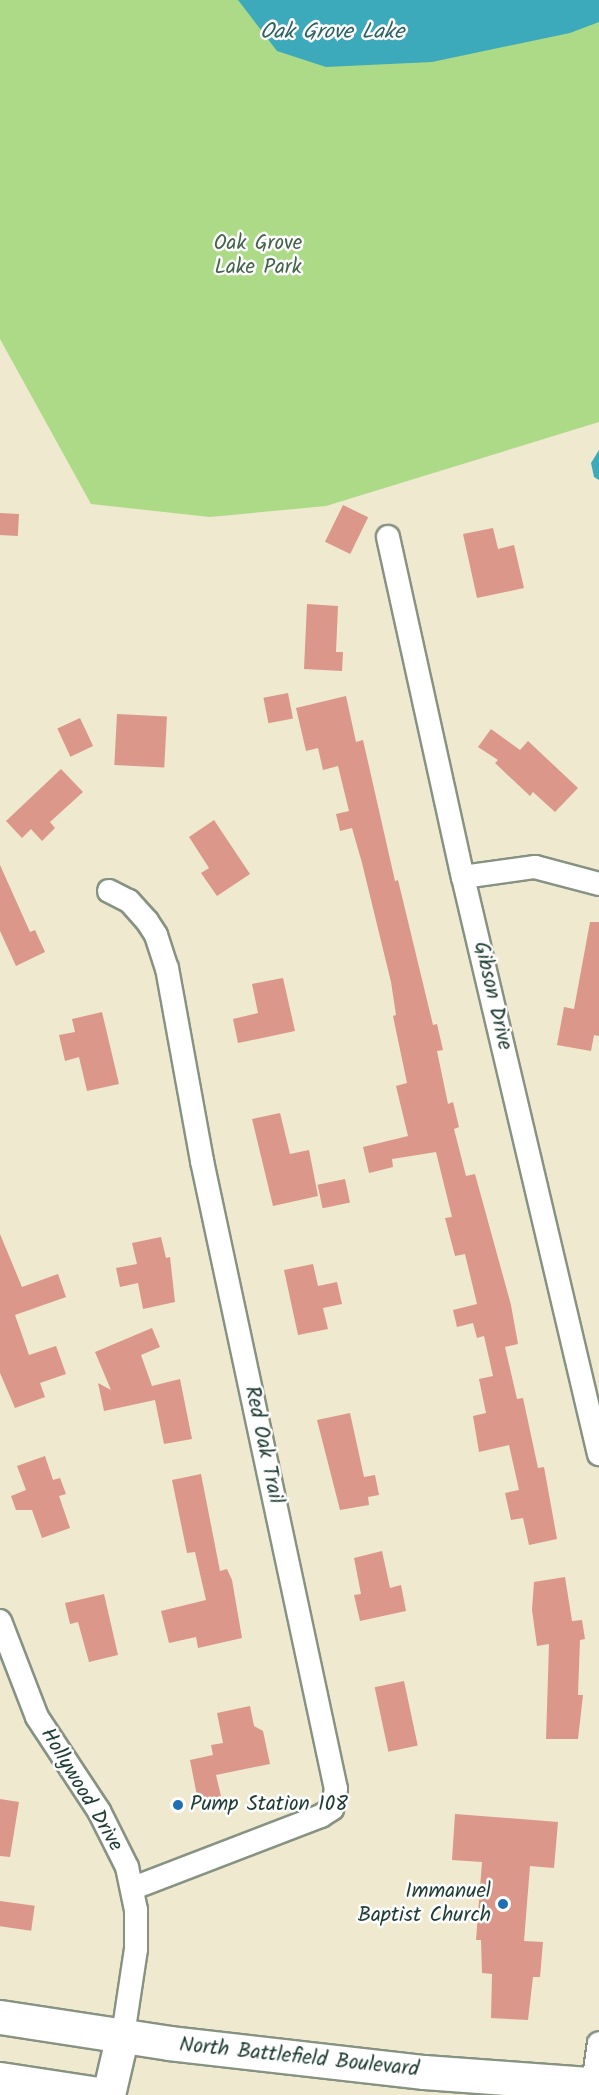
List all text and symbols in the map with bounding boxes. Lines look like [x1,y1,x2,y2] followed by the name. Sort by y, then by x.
[260,20,404,46] water label: Oak Grove Lake
[214,231,302,281] park label: Oak Grove Lake Park
[467,939,517,1053] street label: Gibson Drive
[238,1384,288,1506] street label: Red Oak Trail
[34,1724,128,1856] street label: Hollywood Drive
[190,1792,348,1818] place label: Pump Station 108
[171,1798,185,1812] marker: Pump Station 108
[358,1879,491,1929] place label: Immanuel Baptist Church
[496,1897,510,1911] marker: Immanuel Baptist Church
[178,2033,420,2083] street label: North Battlefield Boulevard

